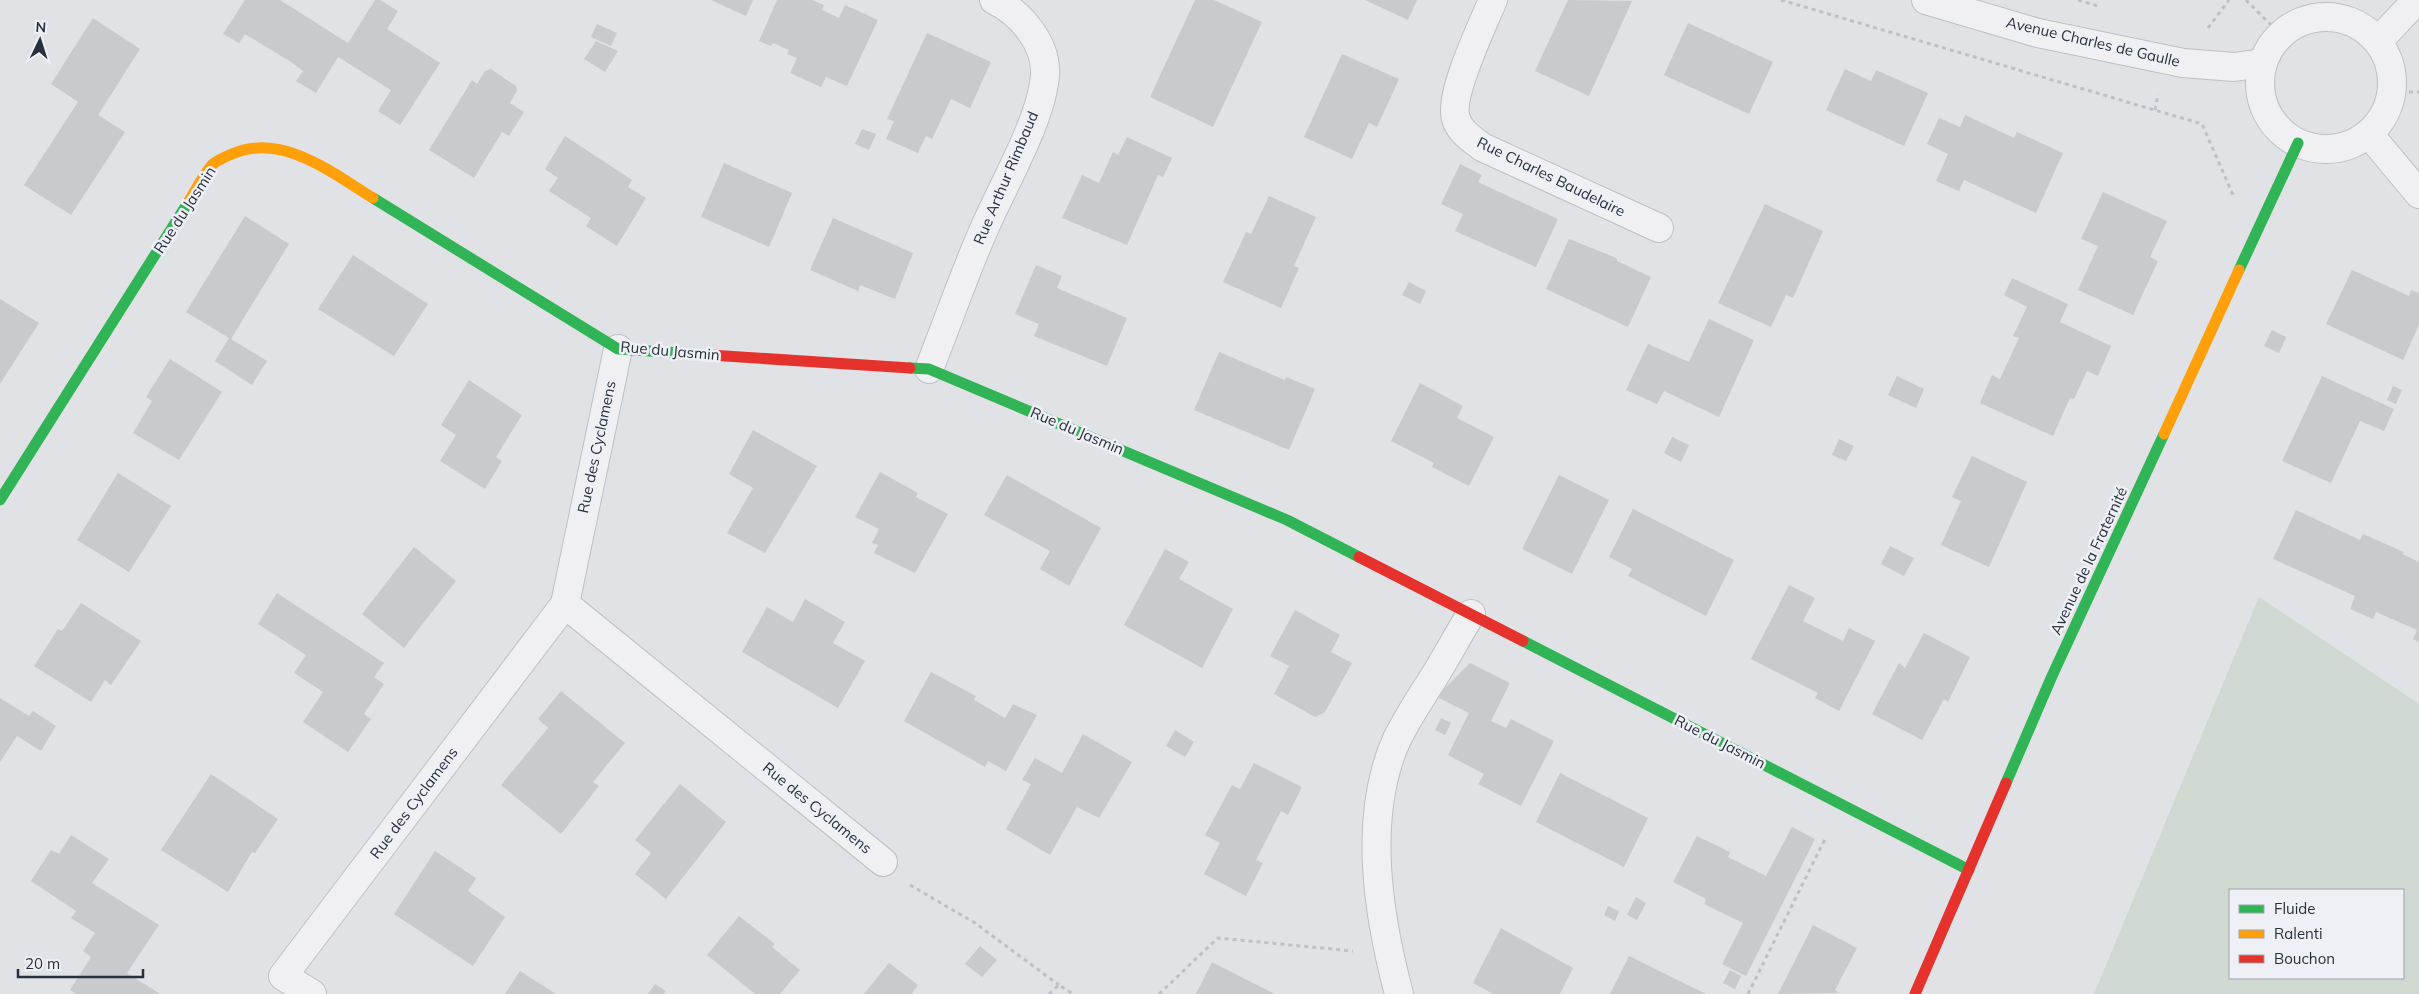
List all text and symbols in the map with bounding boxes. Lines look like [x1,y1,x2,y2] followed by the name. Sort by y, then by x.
[2004,12,2182,71] street label: Avenue Charles de Gaulle
[15,15,65,65] north arrow
[35,18,47,36] text: N
[969,108,1042,247] street label: Rue Arthur Rimbaud
[1474,132,1628,221] street label: Rue Charles Baudelaire
[149,163,220,257] street label: Rue du Jasmin
[620,337,720,364] street label: Rue du Jasmin
[573,379,620,515] street label: Rue des Cyclamens
[1028,402,1127,459] street label: Rue du Jasmin
[2046,484,2131,638] street label: Avenue de la Fraternité
[1672,710,1769,773] street label: Rue du Jasmin
[365,743,462,862] street label: Rue des Cyclamens
[759,758,876,857] street label: Rue des Cyclamens
[2229,889,2404,979] legend
[2274,899,2315,918] text: Fluide
[2274,924,2323,943] text: Ralenti
[18,946,142,978] scale bar
[2274,949,2335,968] text: Bouchon
[25,954,60,973] text: 20 m

